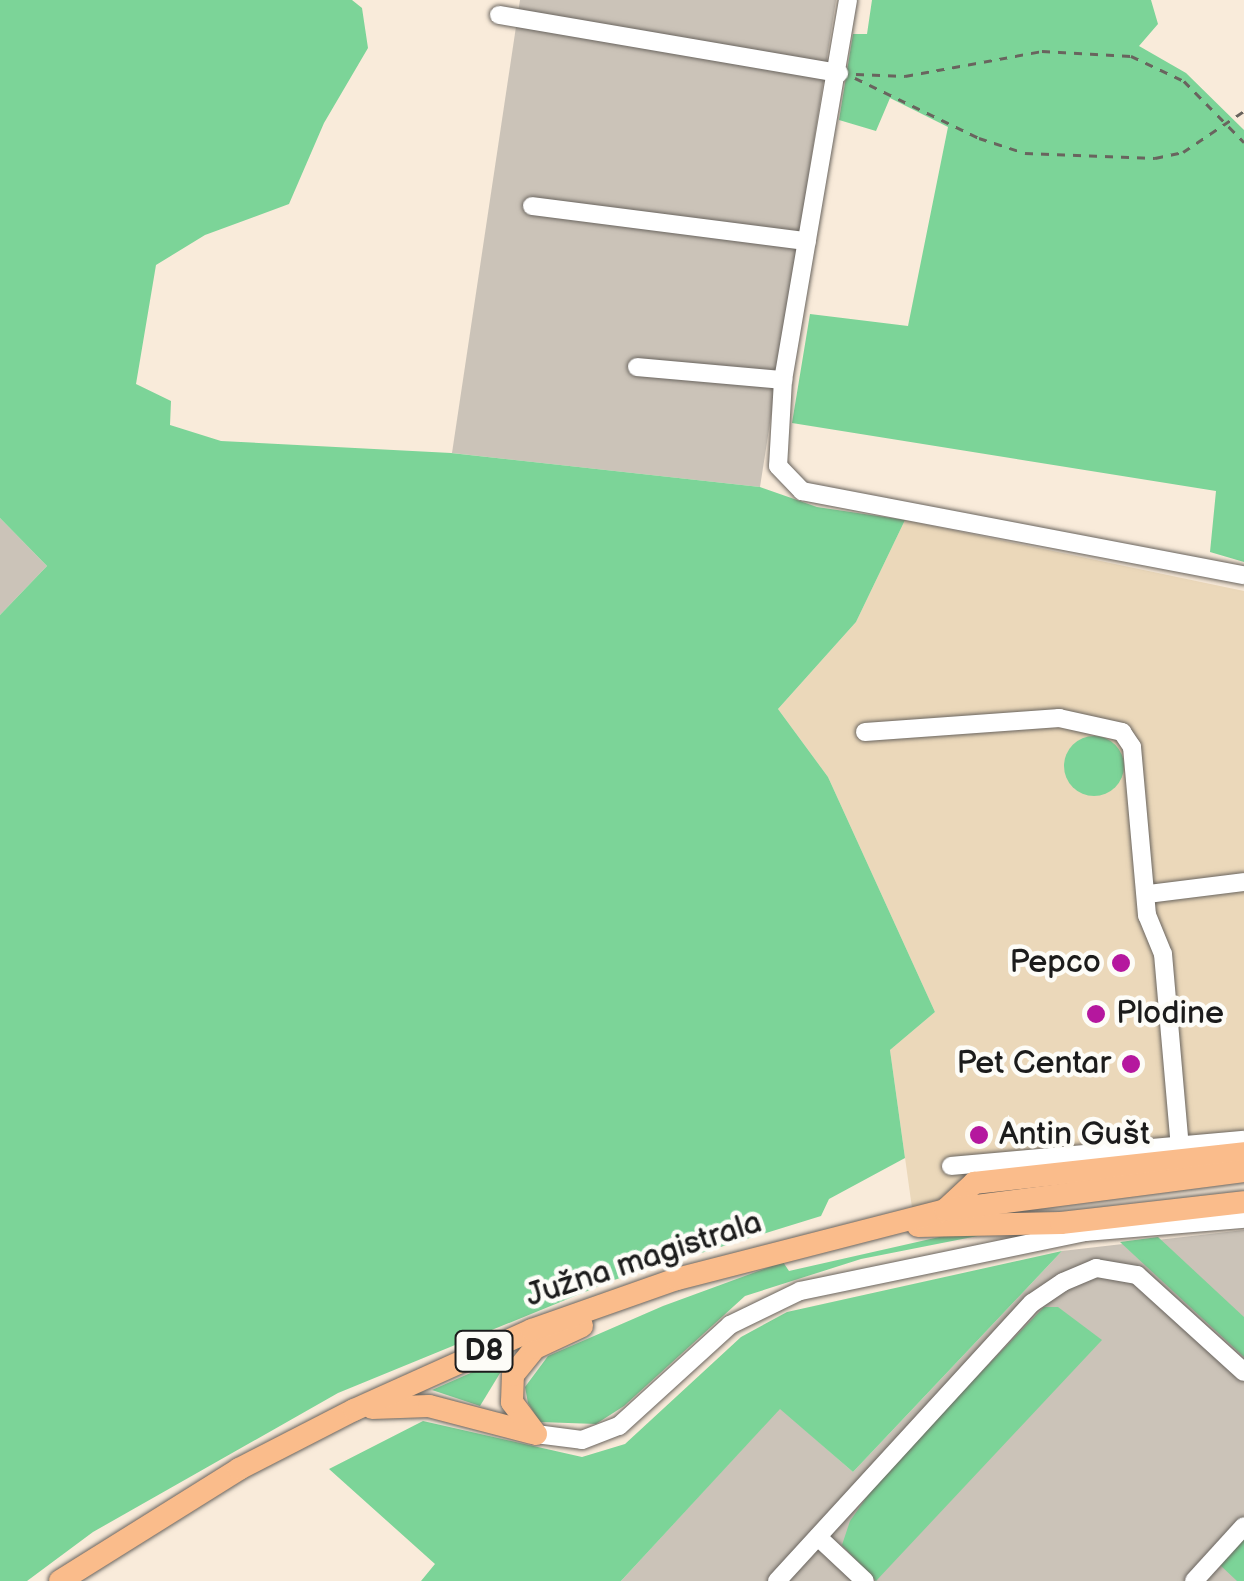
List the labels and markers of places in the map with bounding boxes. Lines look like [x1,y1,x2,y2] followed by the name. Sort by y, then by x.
[1009,944,1101,982] place label: Pepco
[1110,952,1132,974] marker: Pepco
[1116,995,1224,1033] place label: Plodine
[1085,1003,1107,1025] marker: Plodine
[956,1045,1111,1083] place label: Pet Centar
[1120,1053,1142,1075] marker: Pet Centar
[999,1116,1150,1154] place label: Antin Gušt
[968,1124,990,1146] marker: Antin Gušt

